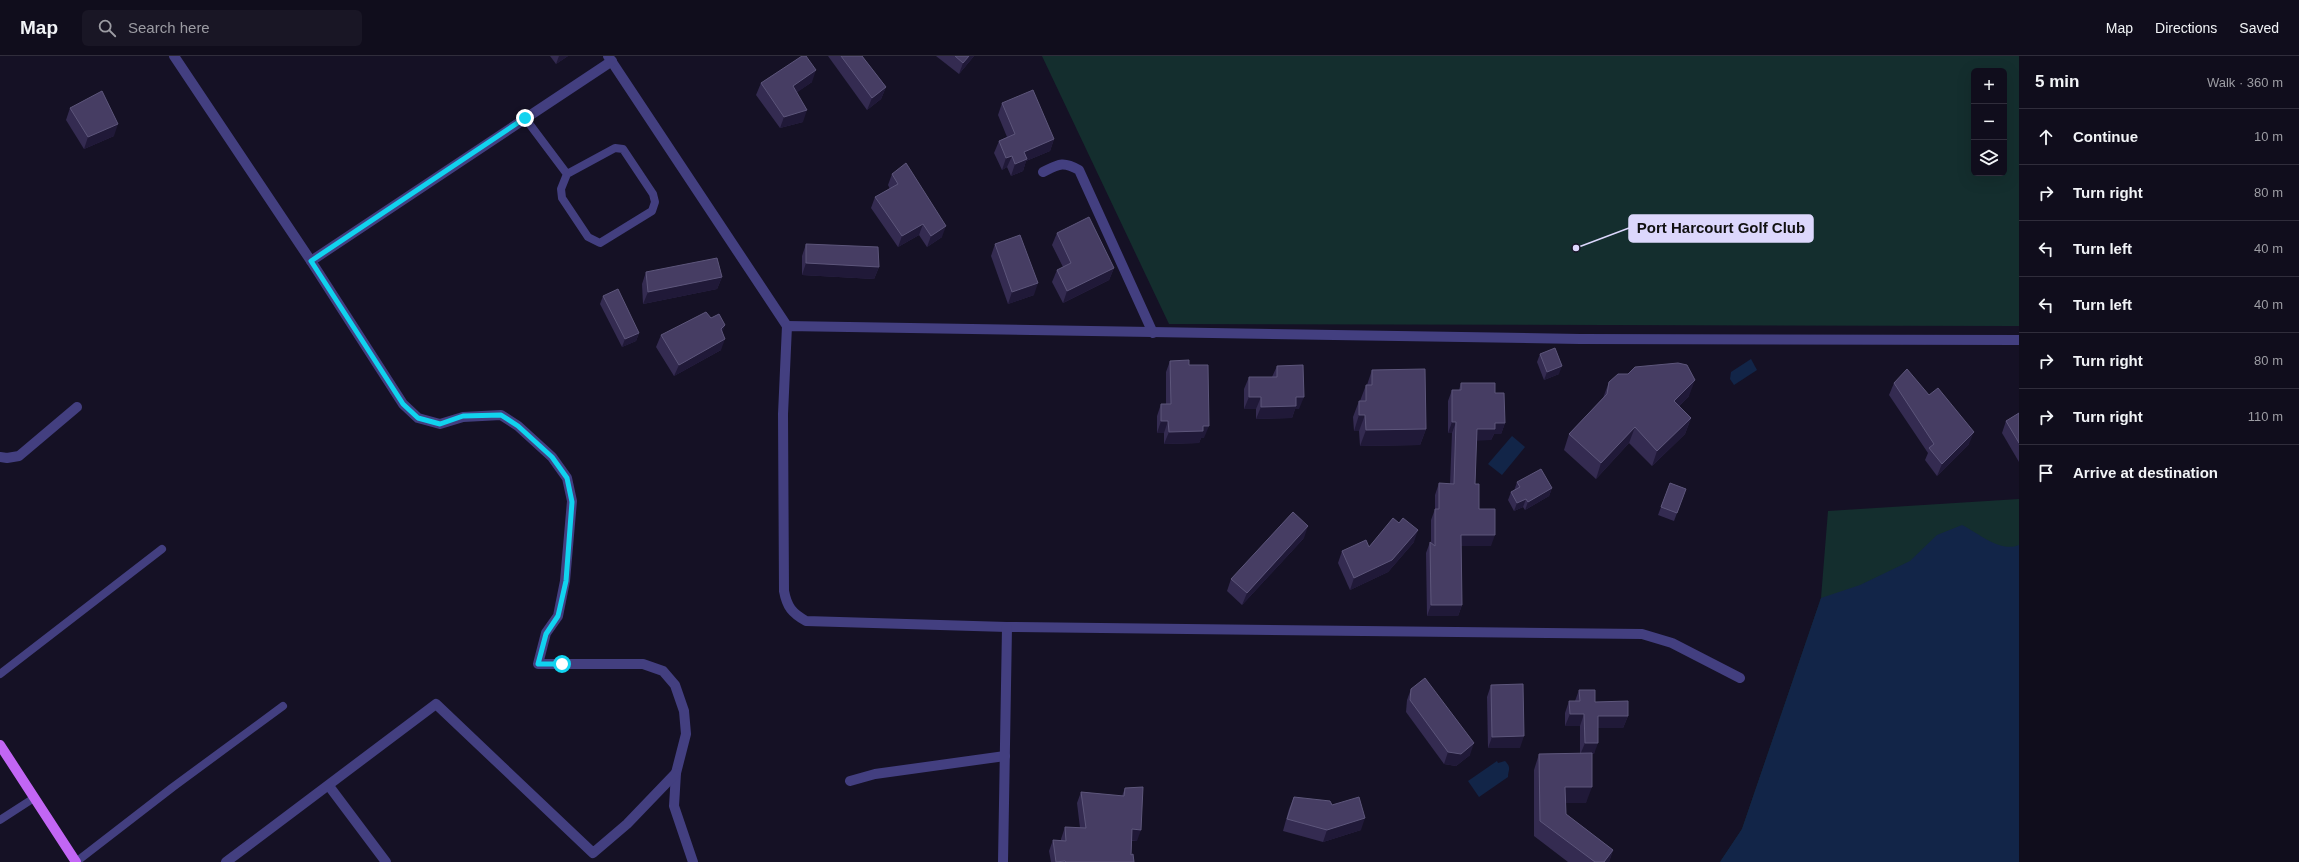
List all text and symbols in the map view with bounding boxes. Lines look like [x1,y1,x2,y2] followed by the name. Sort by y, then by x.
[82,10,362,46] search box
[20,17,58,38] text: Map
[96,17,118,39] icon: search
[128,19,210,36] text: Search here
[2106,20,2133,36] text: Map
[2155,20,2217,36] text: Directions
[2239,20,2279,36] text: Saved
[1971,68,2007,176] map controls
[1971,68,2007,104] button: +
[2035,72,2079,91] text: 5 min
[2207,75,2283,90] text: Walk · 360 m
[1971,104,2007,140] button: −
[516,109,534,127] route end
[2035,126,2057,148] icon: ahead
[2073,128,2138,145] text: Continue
[2254,129,2283,144] text: 10 m
[1971,140,2007,176] button: layers
[2035,182,2057,204] icon: right
[2073,184,2143,201] text: Turn right
[2254,185,2283,200] text: 80 m
[1629,215,1813,242] callout: Port Harcourt Golf Club
[1637,219,1805,236] text: Port Harcourt Golf Club
[2035,238,2057,260] icon: left
[2073,240,2132,257] text: Turn left
[2254,241,2283,256] text: 40 m
[2035,294,2057,316] icon: left
[2073,296,2132,313] text: Turn left
[2254,297,2283,312] text: 40 m
[2035,350,2057,372] icon: right
[2073,352,2143,369] text: Turn right
[2254,353,2283,368] text: 80 m
[2035,406,2057,428] icon: right
[2073,408,2143,425] text: Turn right
[2248,409,2283,424] text: 110 m
[2035,462,2057,484] icon: arrive
[2073,464,2218,481] text: Arrive at destination
[553,655,571,673] route start

